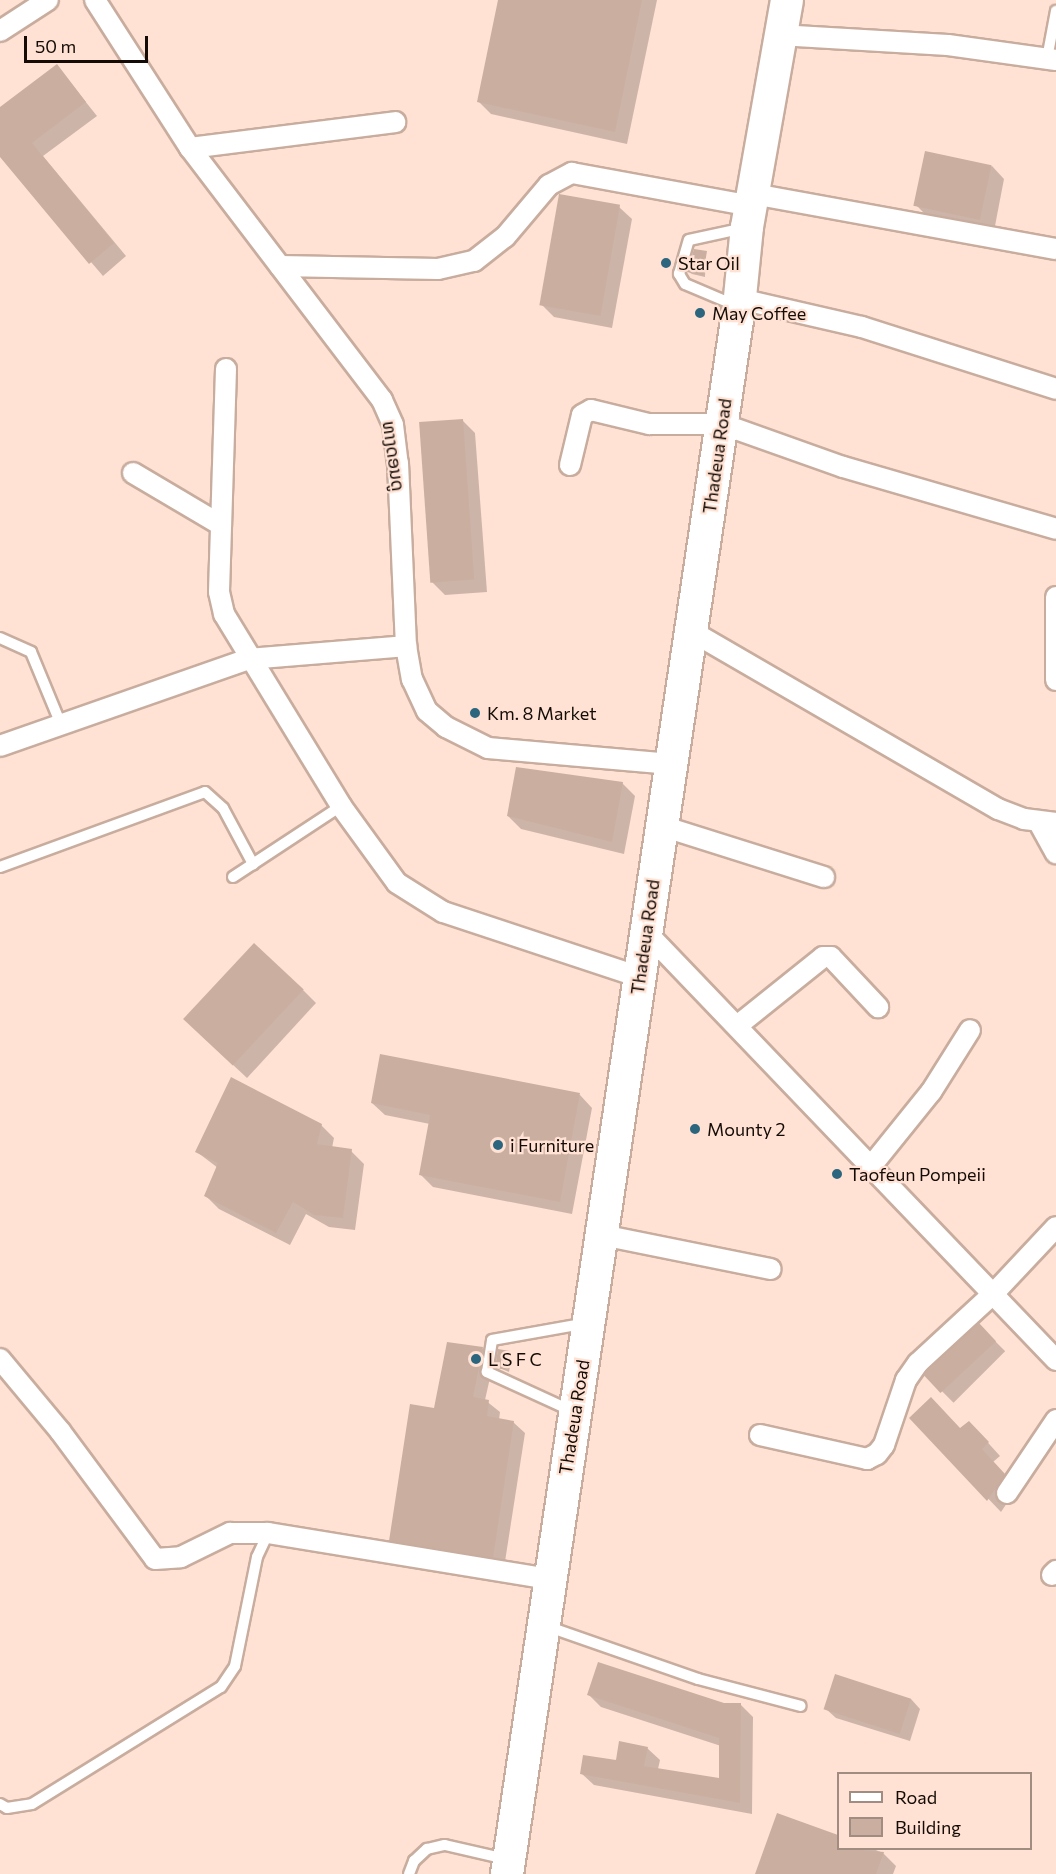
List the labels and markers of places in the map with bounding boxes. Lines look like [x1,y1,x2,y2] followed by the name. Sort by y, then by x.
[678,252,740,274] place label: Star Oil
[659,256,673,270] marker: Star Oil
[712,302,806,324] place label: May Coffee
[693,306,707,320] marker: May Coffee
[487,702,597,724] place label: Km. 8 Market
[468,706,482,720] marker: Km. 8 Market
[707,1118,785,1140] place label: Mounty 2
[688,1122,702,1136] marker: Mounty 2
[510,1134,594,1156] place label: i Furniture
[491,1138,505,1152] marker: i Furniture
[849,1163,986,1185] place label: Taofeun Pompeii
[830,1167,844,1181] marker: Taofeun Pompeii
[488,1348,542,1370] place label: L S F C
[469,1352,483,1366] marker: L S F C

